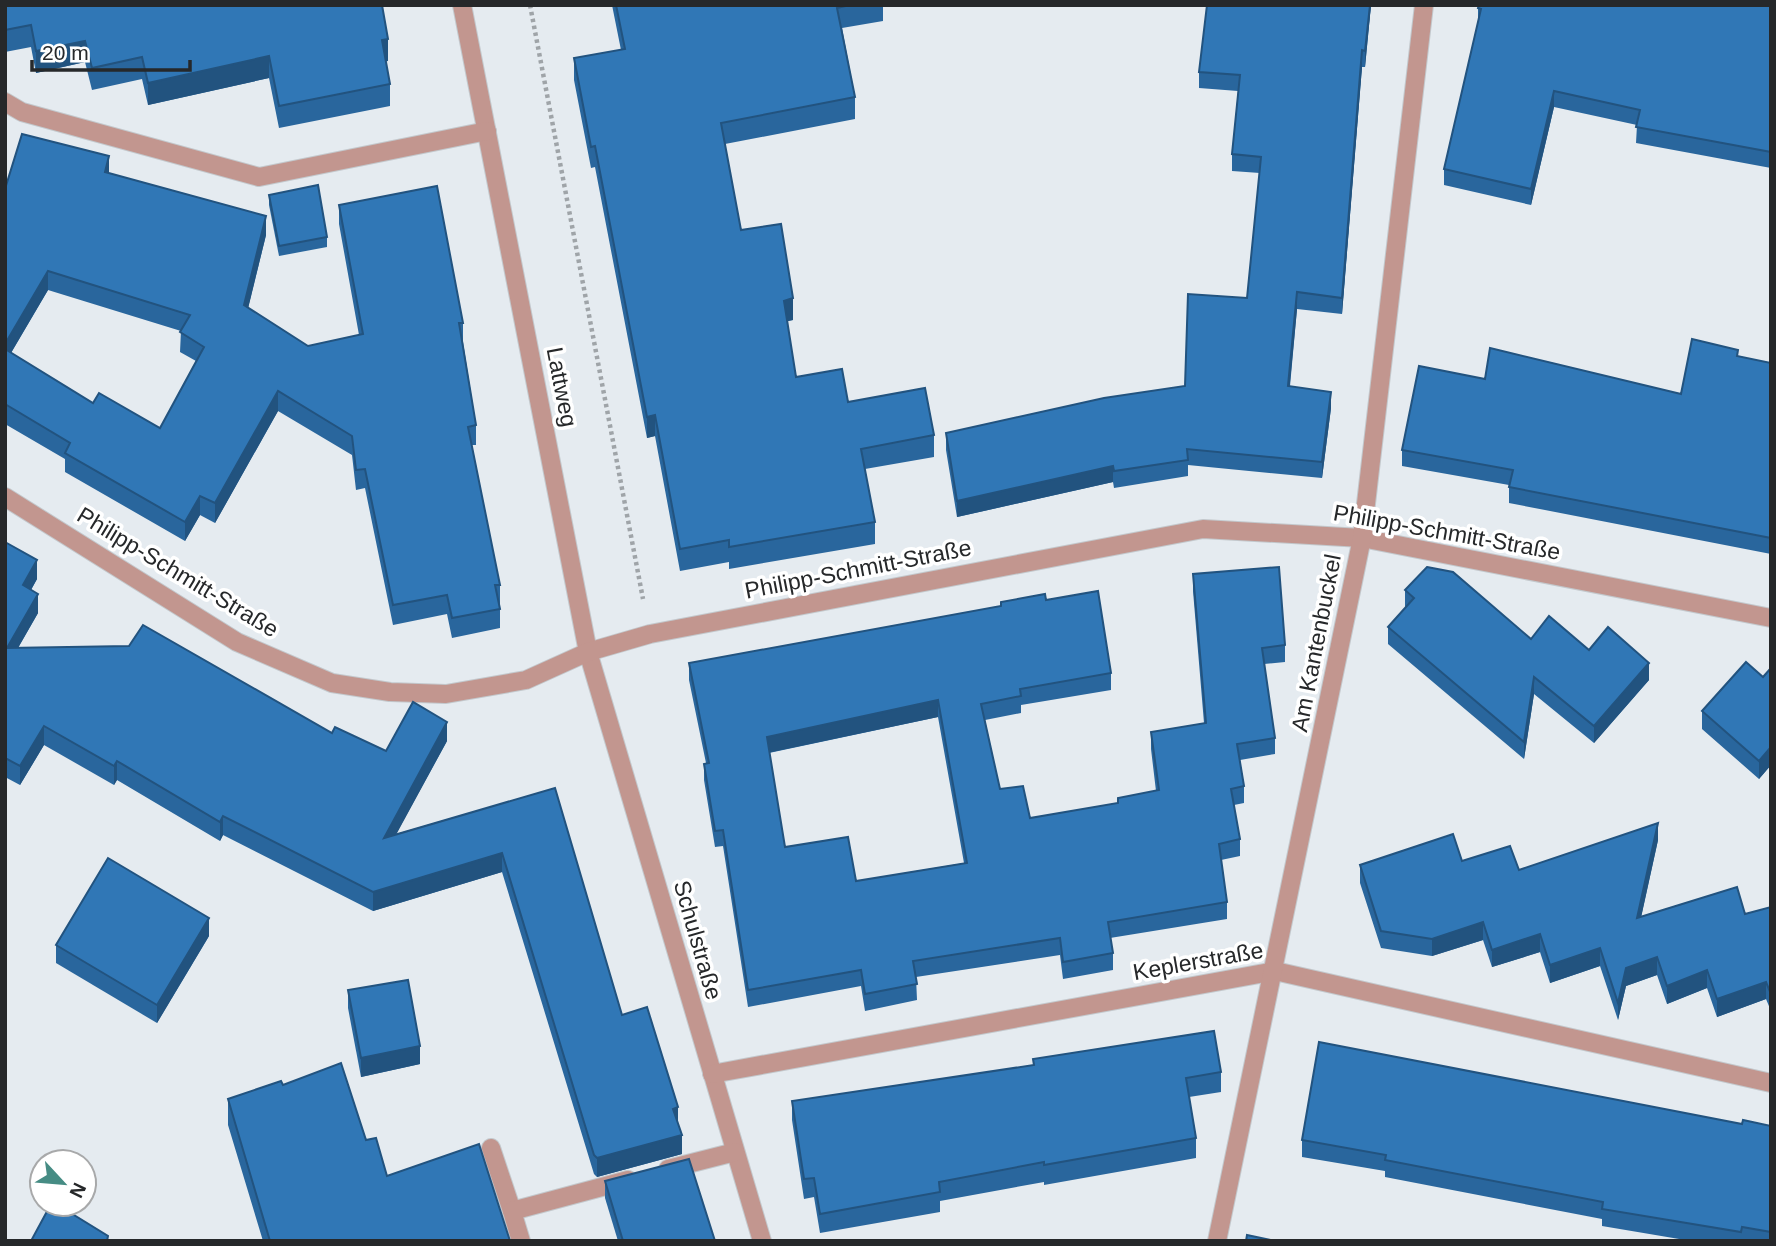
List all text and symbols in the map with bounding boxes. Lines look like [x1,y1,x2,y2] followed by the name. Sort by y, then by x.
[32,28,189,72] scale bar
[42,41,89,64] text: 20 m
[542,345,582,429] street label: Lattweg
[1331,499,1563,565] street label: Philipp-Schmitt-Straße
[73,502,283,642] street label: Philipp-Schmitt-Straße
[743,534,973,604] street label: Philipp-Schmitt-Straße
[1286,552,1346,734] street label: Am Kantenbuckel
[669,877,727,1003] street label: Schulstraße
[1131,937,1265,985] street label: Keplerstraße
[28,1148,98,1218] north arrow
[65,1179,90,1201] text: N

